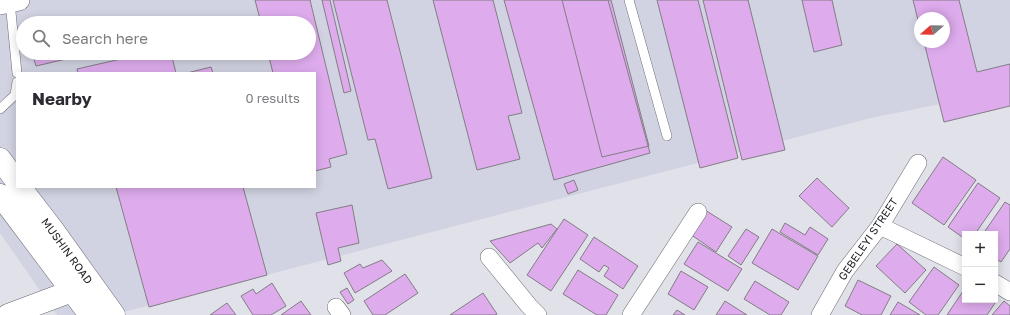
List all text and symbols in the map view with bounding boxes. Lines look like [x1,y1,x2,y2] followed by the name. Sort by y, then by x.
[914,12,950,48] north arrow
[16,16,316,60] search box
[30,27,52,49] icon: search
[62,29,148,47] text: Search here
[32,88,92,109] text: Nearby
[245,90,300,106] text: 0 results
[835,195,900,282] street label: GEBELEYI STREET
[39,215,96,286] street label: MUSHIN ROAD
[962,231,998,303] map controls
[962,231,998,267] button: +
[962,267,998,303] button: −

